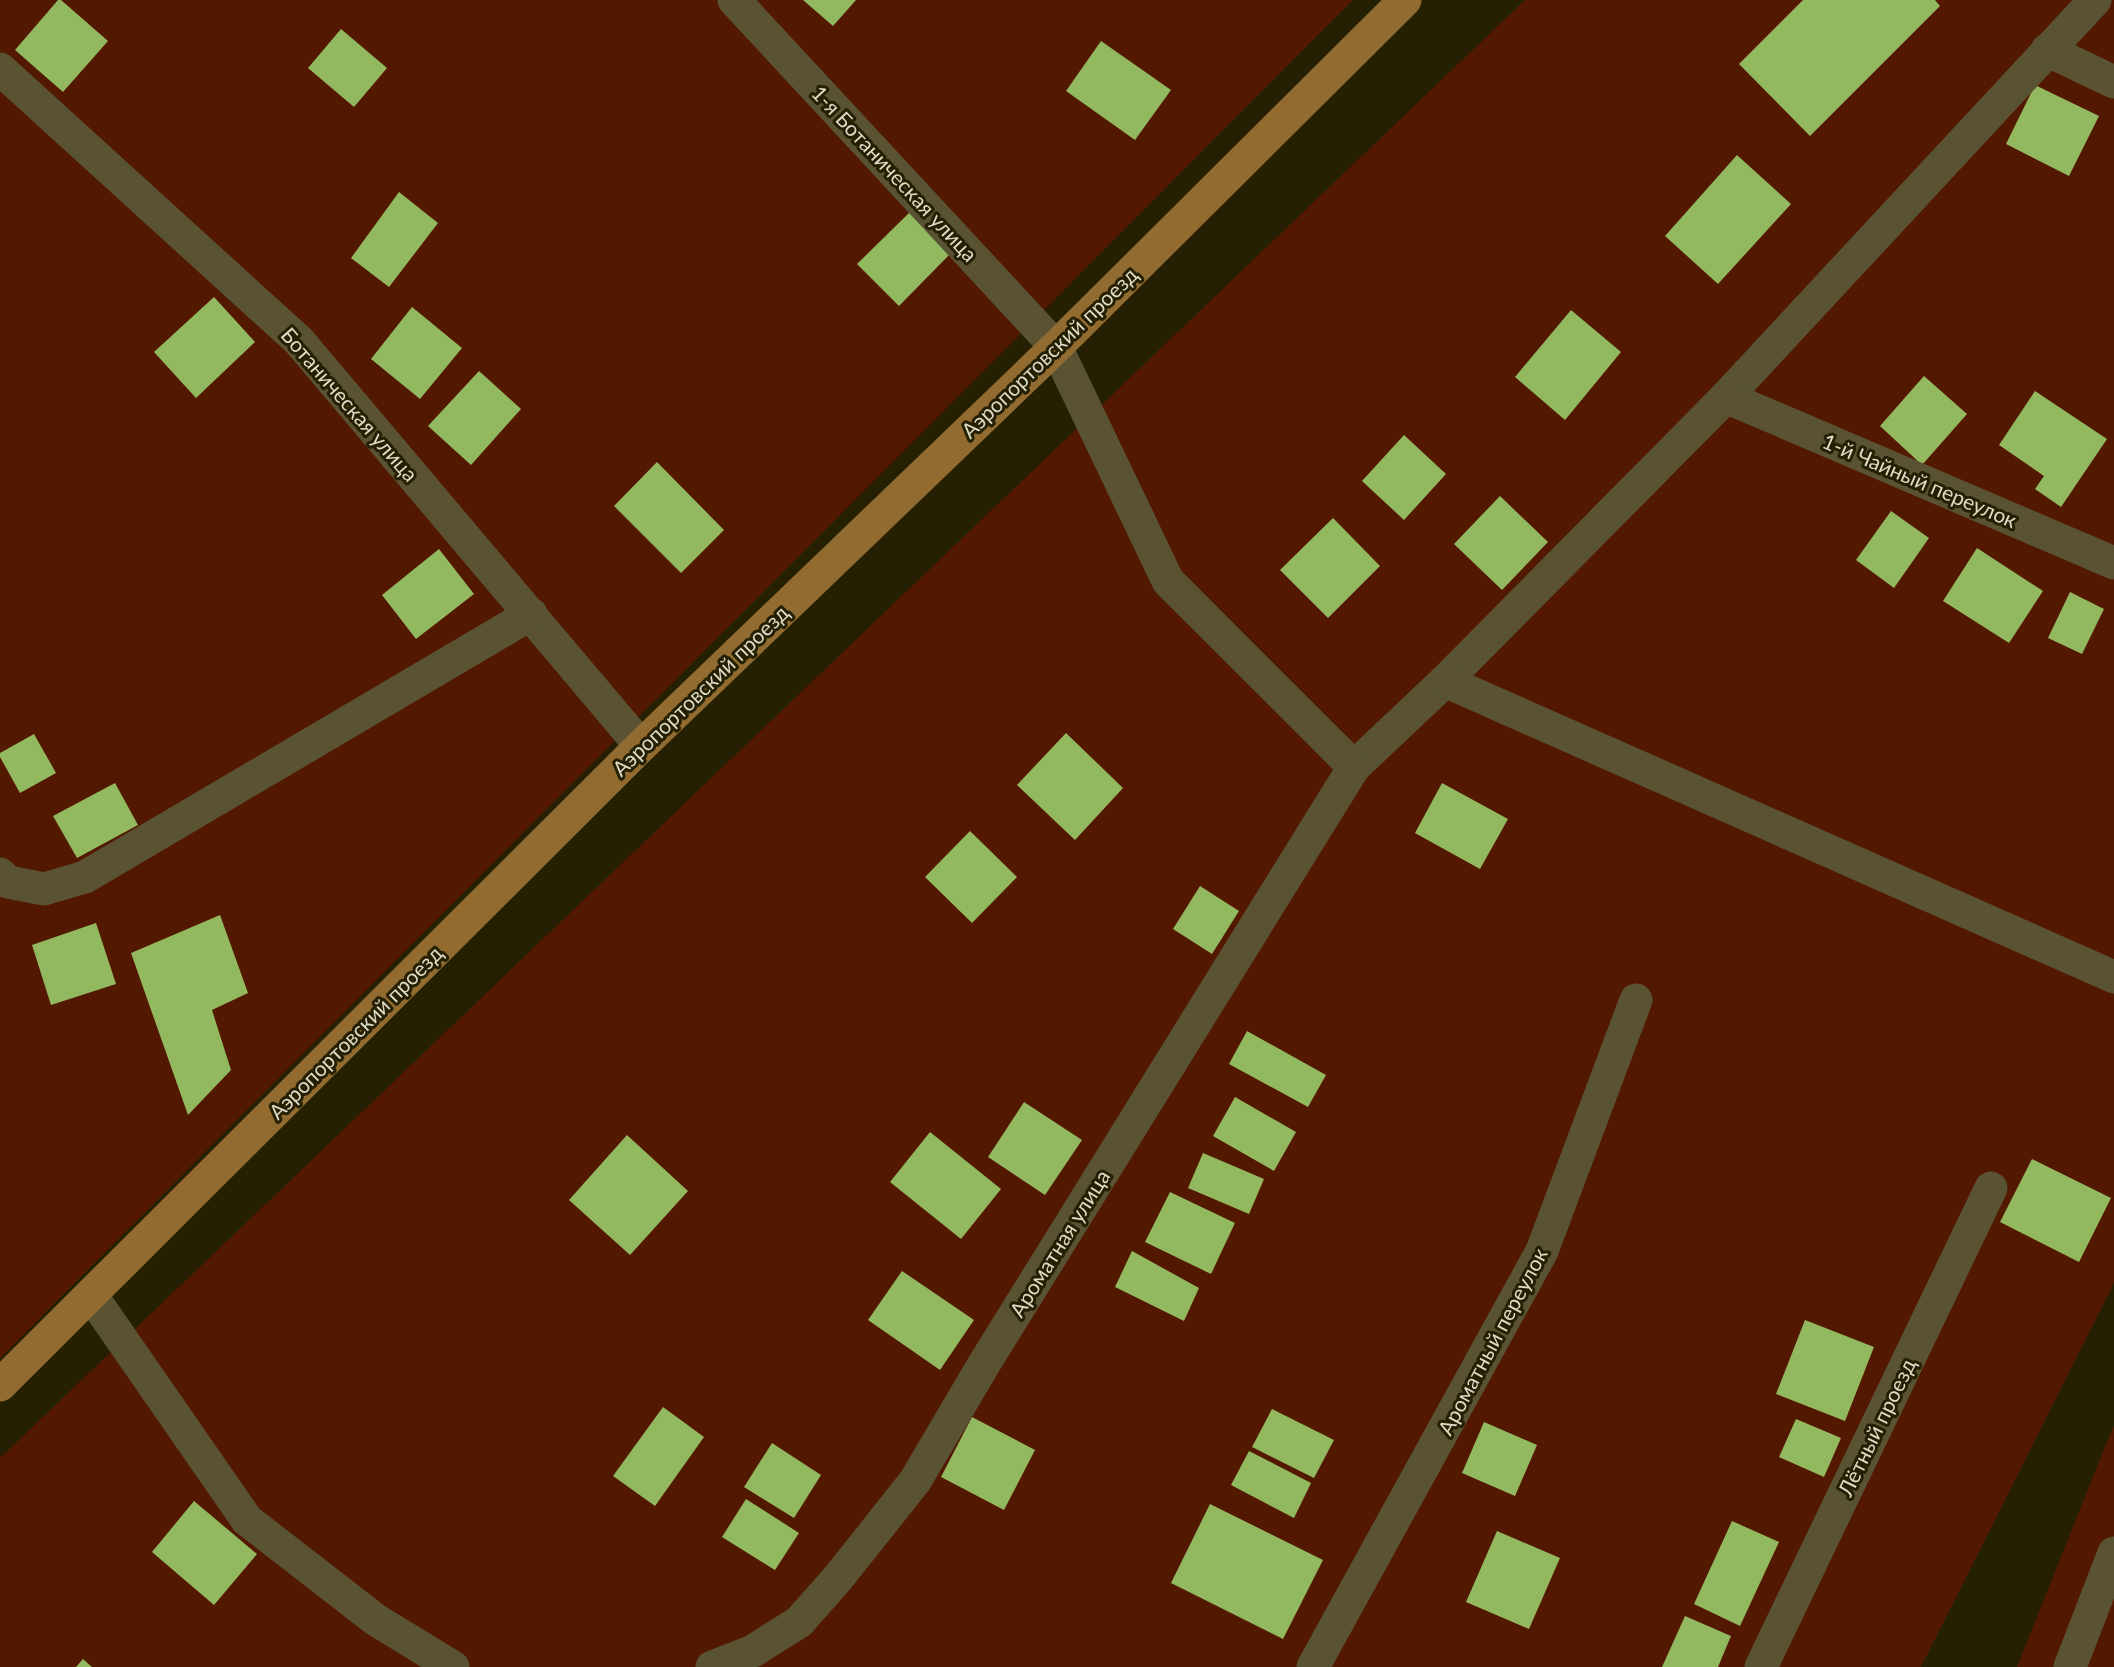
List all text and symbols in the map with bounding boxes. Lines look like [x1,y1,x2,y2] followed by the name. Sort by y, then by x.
[807,80,983,266] street label: 1-я Ботаническая улица
[956,261,1142,443] street label: Аэропортовский проезд
[276,322,424,486] street label: Ботаническая улица
[1819,428,2021,532] street label: 1-й Чайный переулок
[607,599,793,781] street label: Аэропортовский проезд
[263,940,447,1124] street label: Аэропортовский проезд
[1004,1165,1114,1321] street label: Ароматная улица
[1432,1243,1552,1439] street label: Ароматный переулок
[1831,1354,1920,1501] street label: Лётный проезд

